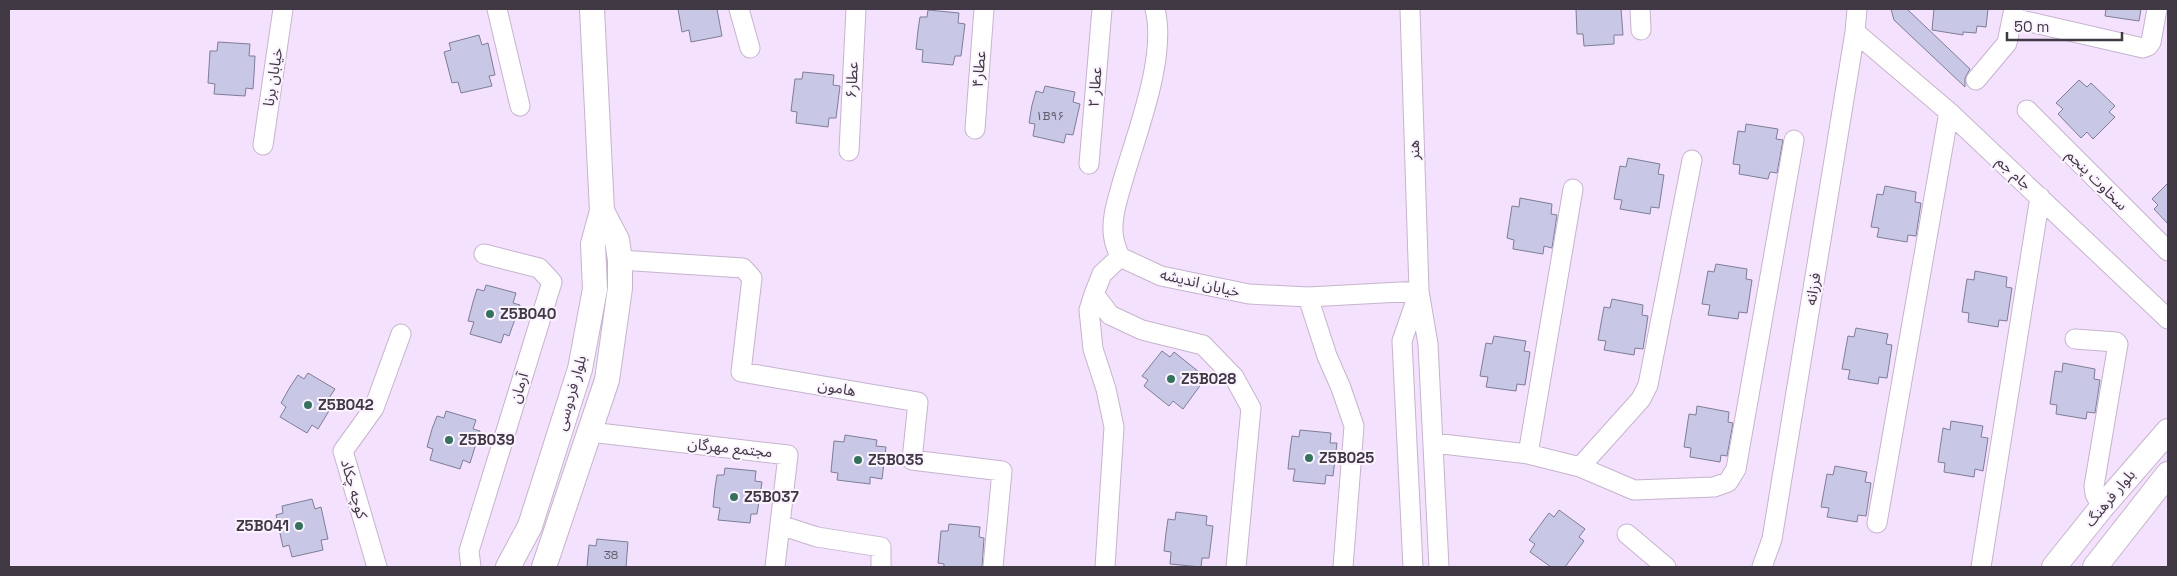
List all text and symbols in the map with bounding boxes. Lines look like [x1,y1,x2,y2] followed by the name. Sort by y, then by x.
[2007,10,2122,42] scale bar
[2014,17,2049,36] text: 50 m
[258,46,287,108] street label: خیابان برنا
[967,49,990,88] street label: عطار۴
[841,61,862,99] street label: عطار۶
[1084,66,1105,108] street label: عطار ۲
[1036,108,1064,124] house number: ۱B۹۶
[1404,140,1423,161] street label: هنر
[2061,145,2132,216] street label: سخاوت پنجم
[1991,152,2036,195] street label: جام جم
[1158,264,1242,301] street label: خیابان اندیشه
[1801,271,1824,307] street label: فرزانه
[500,304,557,323] place label: Z5B040
[484,308,496,320] marker: Z5B040
[551,353,590,433] street label: بلوار فردوسی
[1181,369,1236,388] place label: Z5B028
[505,370,532,405] street label: آرمان
[1165,373,1177,385] marker: Z5B028
[817,375,858,400] street label: هامون
[318,395,374,414] place label: Z5B042
[302,399,314,411] marker: Z5B042
[459,430,515,449] place label: Z5B039
[443,434,455,446] marker: Z5B039
[686,434,773,464] street label: مجتمع مهرگان
[1319,448,1374,467] place label: Z5B025
[868,450,923,469] place label: Z5B035
[1303,452,1315,464] marker: Z5B025
[852,454,864,466] marker: Z5B035
[336,457,372,522] street label: کوچه چکاد
[2080,465,2139,530] street label: بلوار فرهنگ
[744,487,799,506] place label: Z5B037
[728,491,740,503] marker: Z5B037
[236,516,289,535] place label: Z5B041
[293,520,305,532] marker: Z5B041
[604,547,618,563] house number: 38

